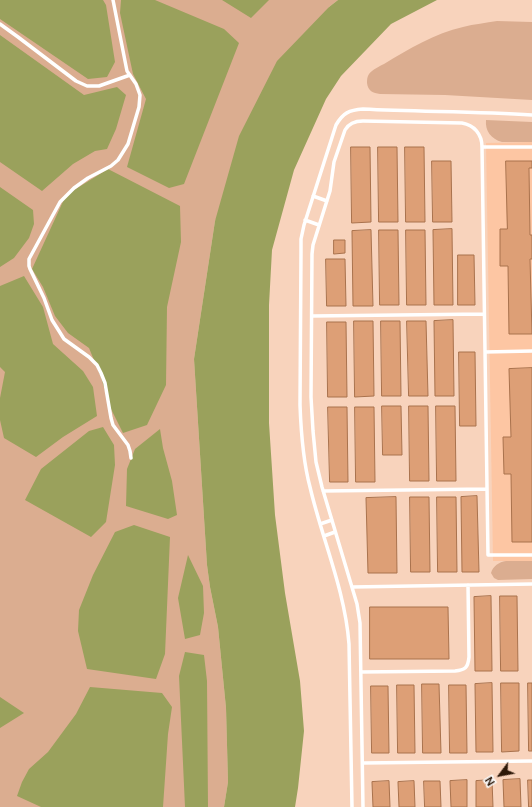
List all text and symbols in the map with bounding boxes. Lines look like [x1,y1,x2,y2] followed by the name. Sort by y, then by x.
[480,755,520,795] north arrow
[482,774,498,788] text: N

